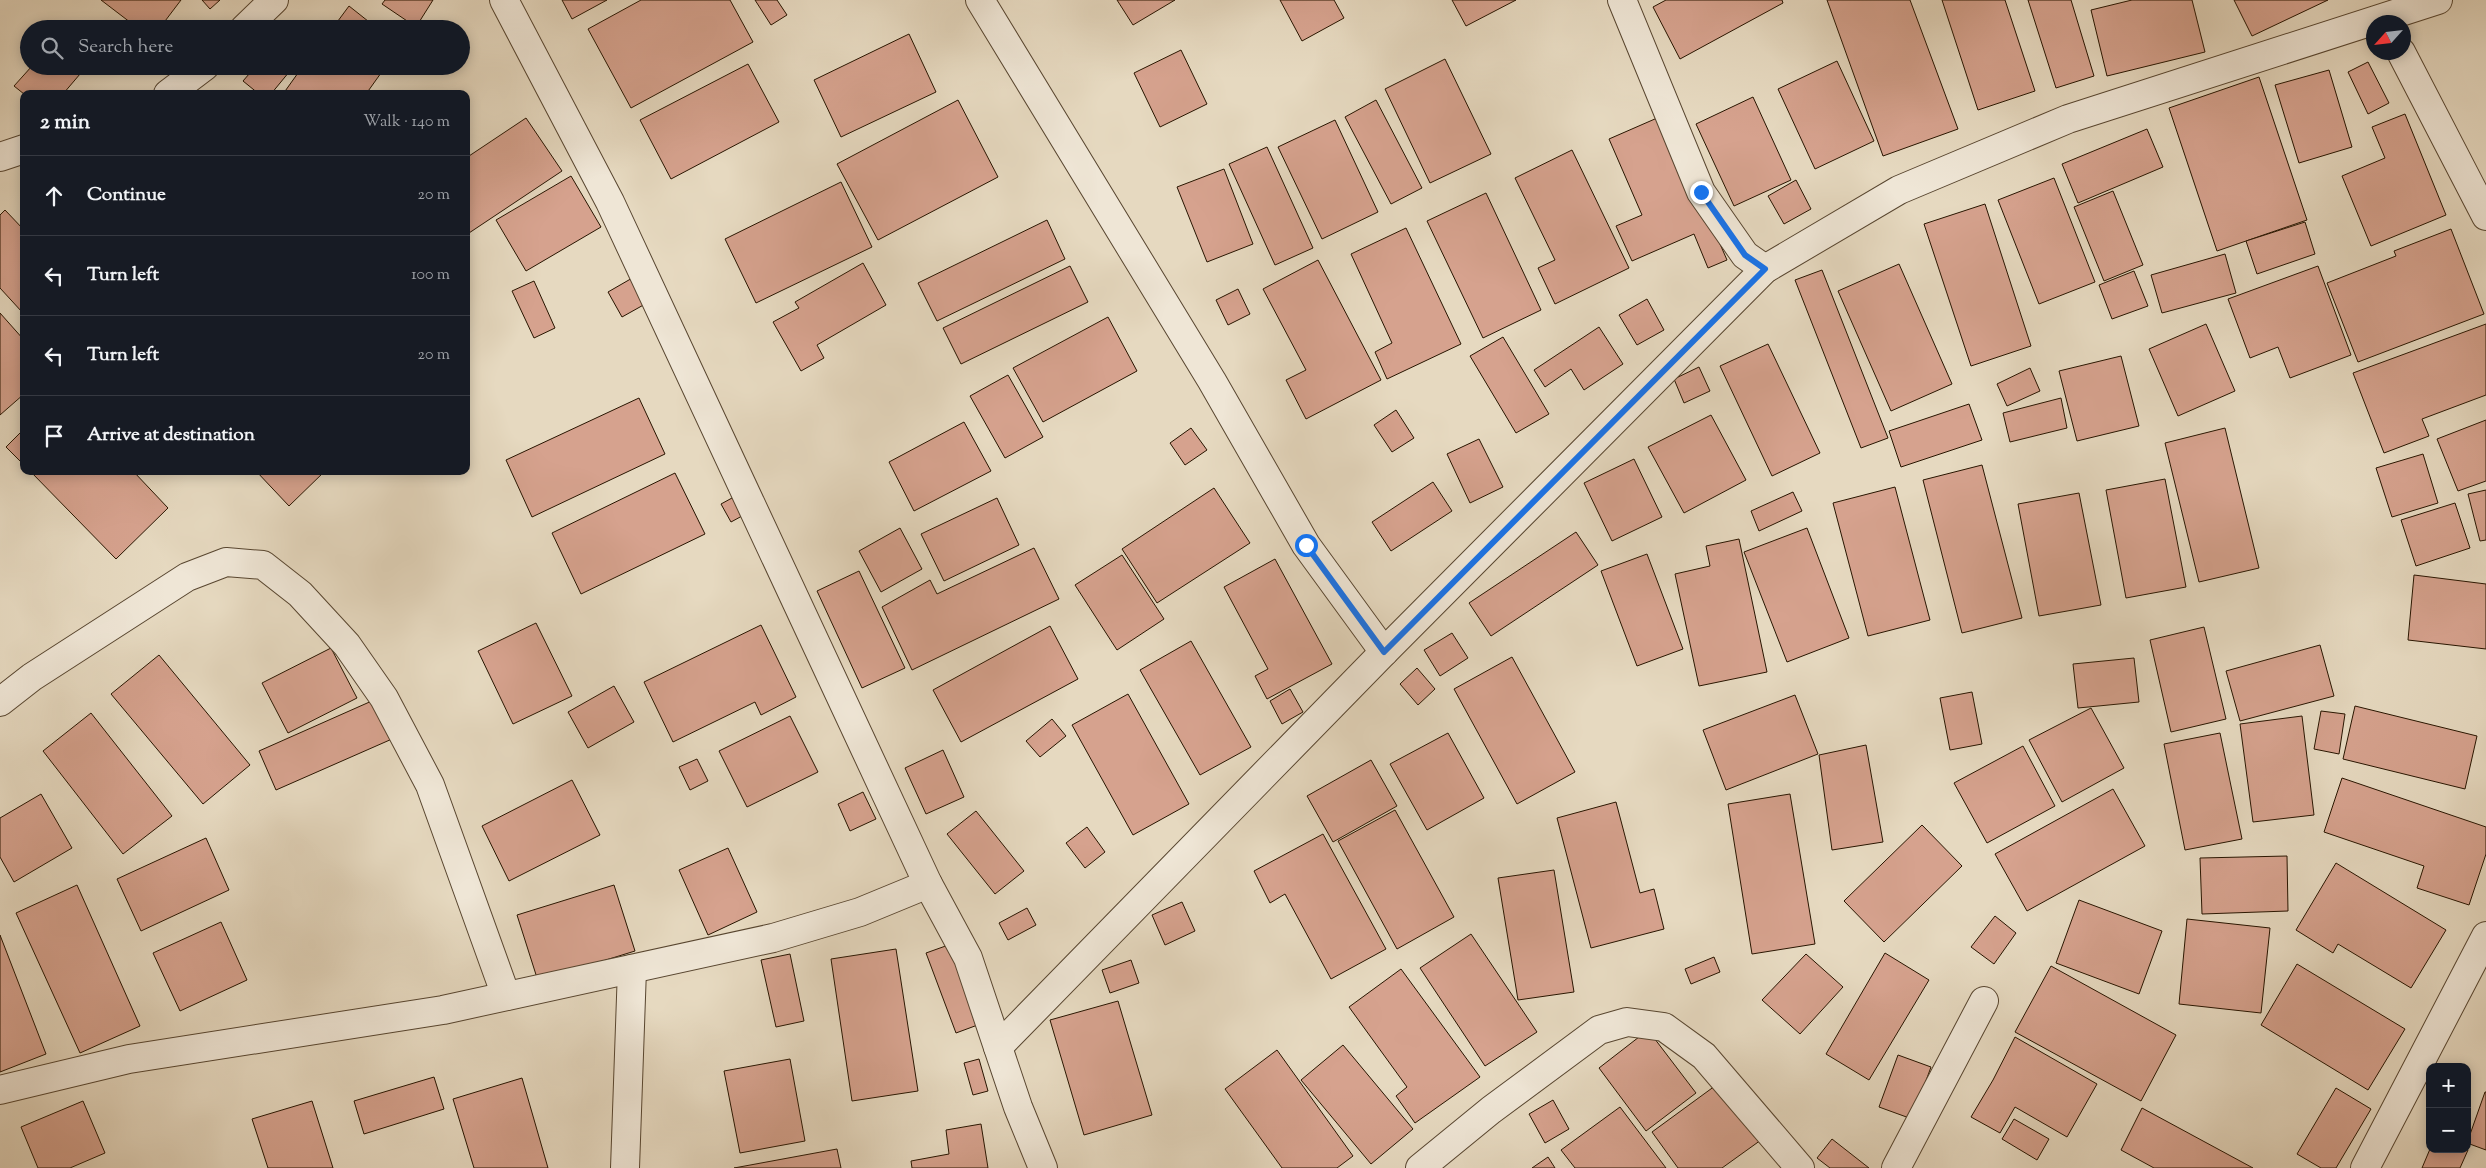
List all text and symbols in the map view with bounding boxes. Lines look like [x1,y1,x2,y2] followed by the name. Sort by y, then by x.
[2366,15,2411,60] north arrow
[20,20,470,75] search box
[38,34,66,62] icon: search
[78,34,173,61] text: Search here
[40,108,90,138] text: 2 min
[363,111,450,134] text: Walk · 140 m
[1690,181,1713,204] route end
[40,182,68,210] icon: ahead
[87,182,166,209] text: Continue
[417,184,450,207] text: 20 m
[40,262,68,290] icon: left
[87,262,159,289] text: Turn left
[411,264,450,287] text: 100 m
[40,342,68,370] icon: left
[87,342,159,369] text: Turn left
[417,344,450,367] text: 20 m
[40,422,68,450] icon: arrive
[87,422,255,449] text: Arrive at destination
[1295,534,1318,557] route start
[2426,1063,2471,1153] map controls
[2426,1063,2471,1108] button: +
[2426,1108,2471,1153] button: −

